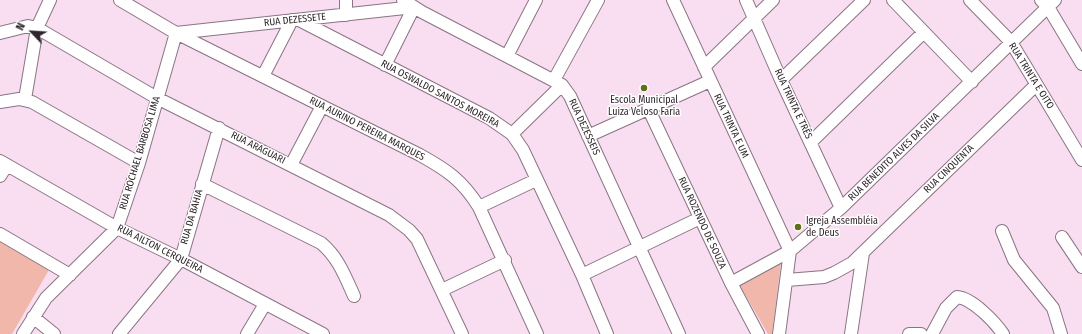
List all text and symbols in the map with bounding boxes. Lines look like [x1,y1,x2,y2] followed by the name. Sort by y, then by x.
[263,11,327,29] street label: RUA DEZESSETE
[12,12,52,52] north arrow
[13,21,28,32] text: N
[1006,41,1056,111] street label: RUA TRINTA E OITO
[379,58,501,130] street label: RUA OSWALDO SANTOS MOREIRA
[772,67,814,141] street label: RUA TRINTA E TRÊS
[639,83,649,93] marker: Escola Municipal Luiza Veloso Faria
[711,92,751,160] street label: RUA TRINTA E UM
[608,94,680,118] place label: Escola Municipal Luiza Veloso Faria
[117,95,163,211] street label: RUA ROCHAEL BARBOSA LIMA
[307,95,427,163] street label: RUA AURINO PEREIRA MARQUES
[566,97,602,157] street label: RUA DEZESSEIS
[846,110,942,204] street label: RUA BENEDITO ALVES DA SILVA
[229,129,287,167] street label: RUA ARAGUARI
[922,142,976,196] street label: RUA CINQUENTA
[675,175,729,271] street label: RUA ROZENDO DE SOUZA
[178,188,206,246] street label: RUA DA BAHIA
[806,215,878,238] place label: Igreja Assembléia de Deus
[115,222,205,276] street label: RUA AILTON CERQUEIRA
[793,222,803,232] marker: Igreja Assembléia de Deus

